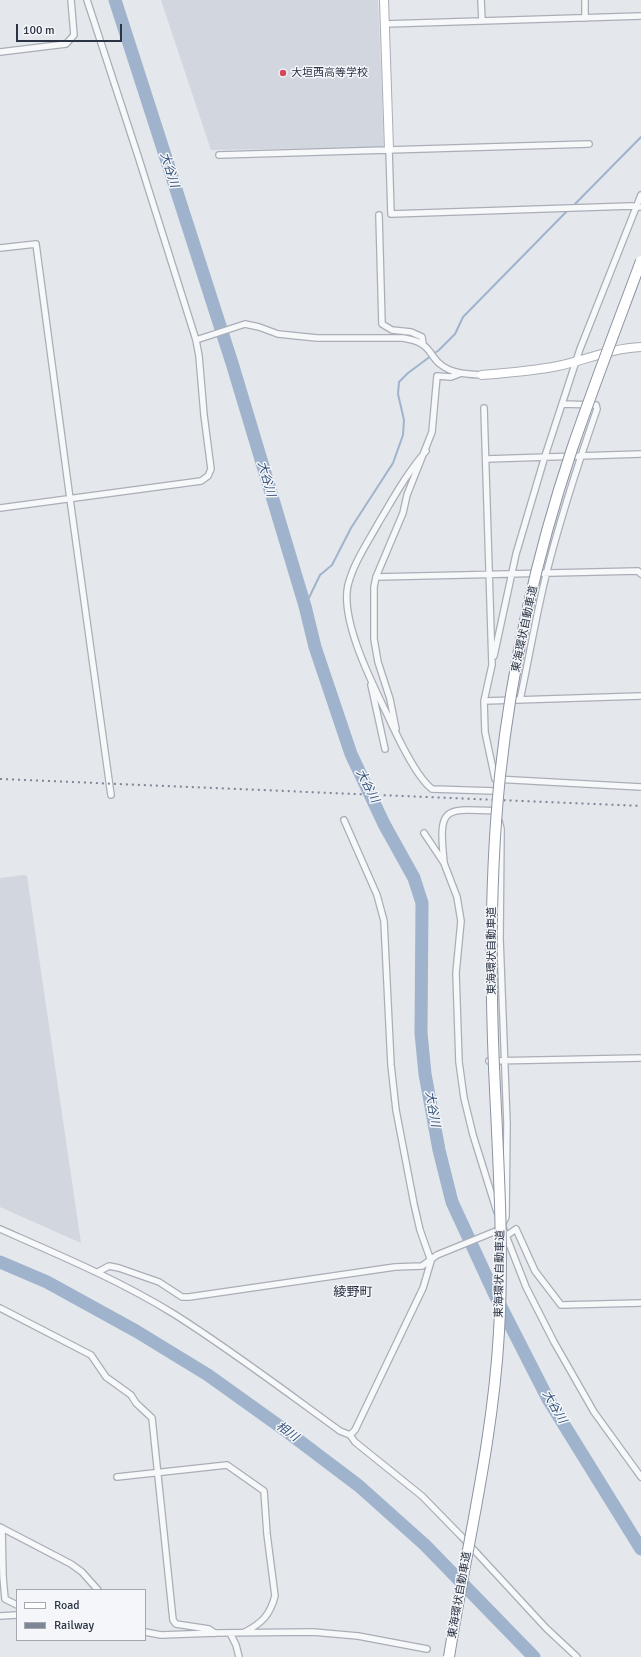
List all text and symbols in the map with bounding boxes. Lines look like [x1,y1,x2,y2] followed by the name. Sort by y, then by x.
[18,16,124,42] scale bar
[23,23,55,38] text: 100 m
[291,66,368,80] place label: 大垣西高等学校
[278,68,288,78] marker: 大垣西高等学校
[157,151,181,189] water label: 大谷川
[254,460,278,498] water label: 大谷川
[509,585,541,673] street label: 東海環状自動車道
[352,767,382,805] water label: 大谷川
[485,907,499,995] street label: 東海環状自動車道
[422,1090,442,1128] water label: 大谷川
[493,1230,507,1318] street label: 東海環状自動車道
[334,1285,372,1301] district label: 綾野町
[539,1388,569,1426] water label: 大谷川
[273,1419,301,1445] water label: 相川
[446,1551,474,1639] street label: 東海環状自動車道
[16,1589,146,1641] legend
[54,1598,80,1613] text: Road
[54,1618,94,1633] text: Railway

